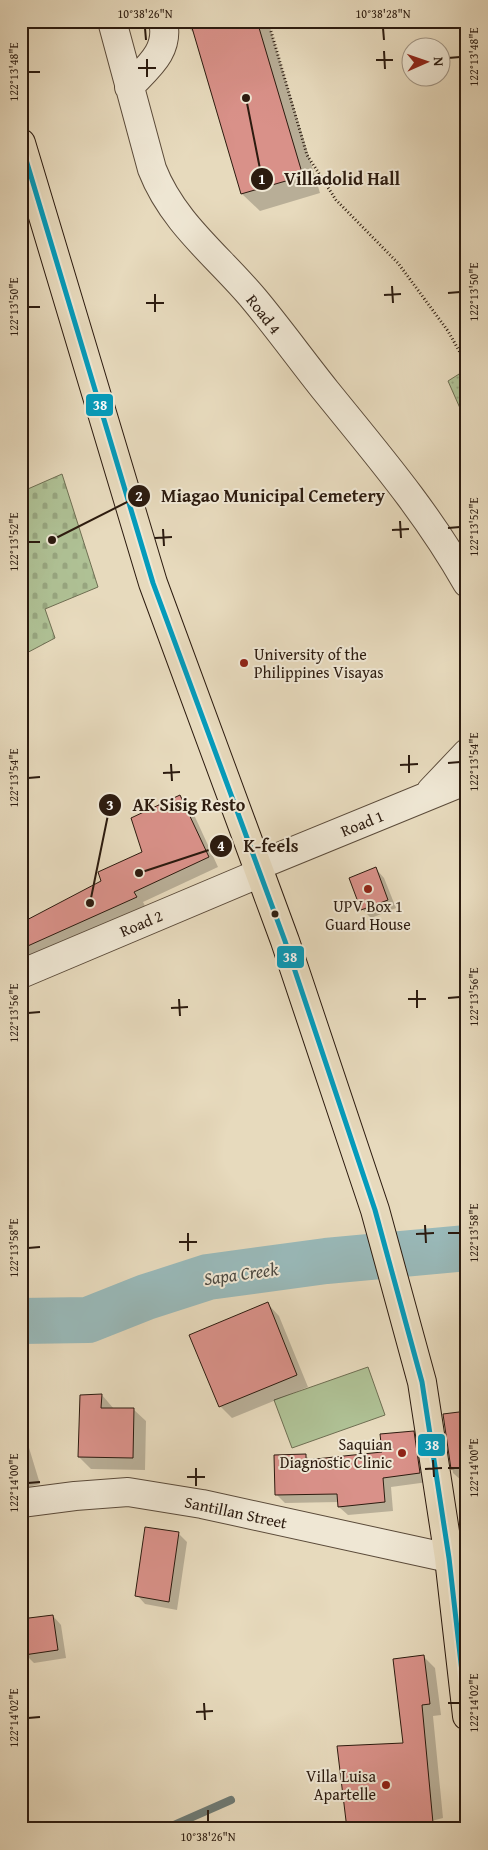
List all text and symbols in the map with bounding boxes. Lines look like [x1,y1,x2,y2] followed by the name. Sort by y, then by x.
[117,5,173,22] text: 10°38'26"N
[355,5,411,22] text: 10°38'28"N
[465,27,482,87] text: 122°13'48"E
[400,38,450,88] north arrow
[5,42,22,102] text: 122°13'48"E
[429,57,449,67] text: N
[249,162,410,195] callout: Villadolid Hall
[284,165,401,192] text: Villadolid Hall
[258,168,266,189] text: 1
[465,262,482,322] text: 122°13'50"E
[5,277,22,337] text: 122°13'50"E
[241,289,287,339] street label: Road 4
[85,393,114,417] line badge: 38
[93,395,107,415] text: 38
[126,480,395,513] callout: Miagao Municipal Cemetery
[161,482,386,509] text: Miagao Municipal Cemetery
[135,485,143,506] text: 2
[465,497,482,557] text: 122°13'52"E
[5,512,22,572] text: 122°13'52"E
[254,642,384,684] place label: University of the Philippines Visayas
[238,657,250,669] marker: University of the Philippines Visayas
[465,732,482,792] text: 122°13'54"E
[5,748,22,808] text: 122°13'54"E
[98,789,255,822] callout: AK Sisig Resto
[133,791,246,818] text: AK Sisig Resto
[106,794,114,815] text: 3
[337,804,387,842] street label: Road 1
[208,829,309,862] callout: K-feels
[243,832,299,859] text: K-feels
[217,835,225,856] text: 4
[362,883,374,895] marker: UPV Box 1 Guard House
[325,894,411,936] place label: UPV Box 1 Guard House
[116,903,166,943] street label: Road 2
[270,909,280,919] unlabelled marker
[276,945,305,969] line badge: 38
[283,947,297,967] text: 38
[465,967,482,1027] text: 122°13'56"E
[5,983,22,1043] text: 122°13'56"E
[465,1203,482,1263] text: 122°13'58"E
[5,1218,22,1278] text: 122°13'58"E
[202,1255,281,1292] water label: Sapa Creek
[280,1432,392,1474] place label: Saquian Diagnostic Clinic
[417,1433,446,1457] line badge: 38
[425,1435,439,1455] text: 38
[465,1438,482,1498] text: 122°14'00"E
[396,1447,408,1459] marker: Saquian Diagnostic Clinic
[5,1453,22,1513] text: 122°14'00"E
[183,1489,290,1535] street label: Santillan Street
[465,1673,482,1733] text: 122°14'02"E
[5,1688,22,1748] text: 122°14'02"E
[306,1764,376,1806] place label: Villa Luisa Apartelle
[380,1779,392,1791] marker: Villa Luisa Apartelle
[180,1828,236,1845] text: 10°38'26"N

